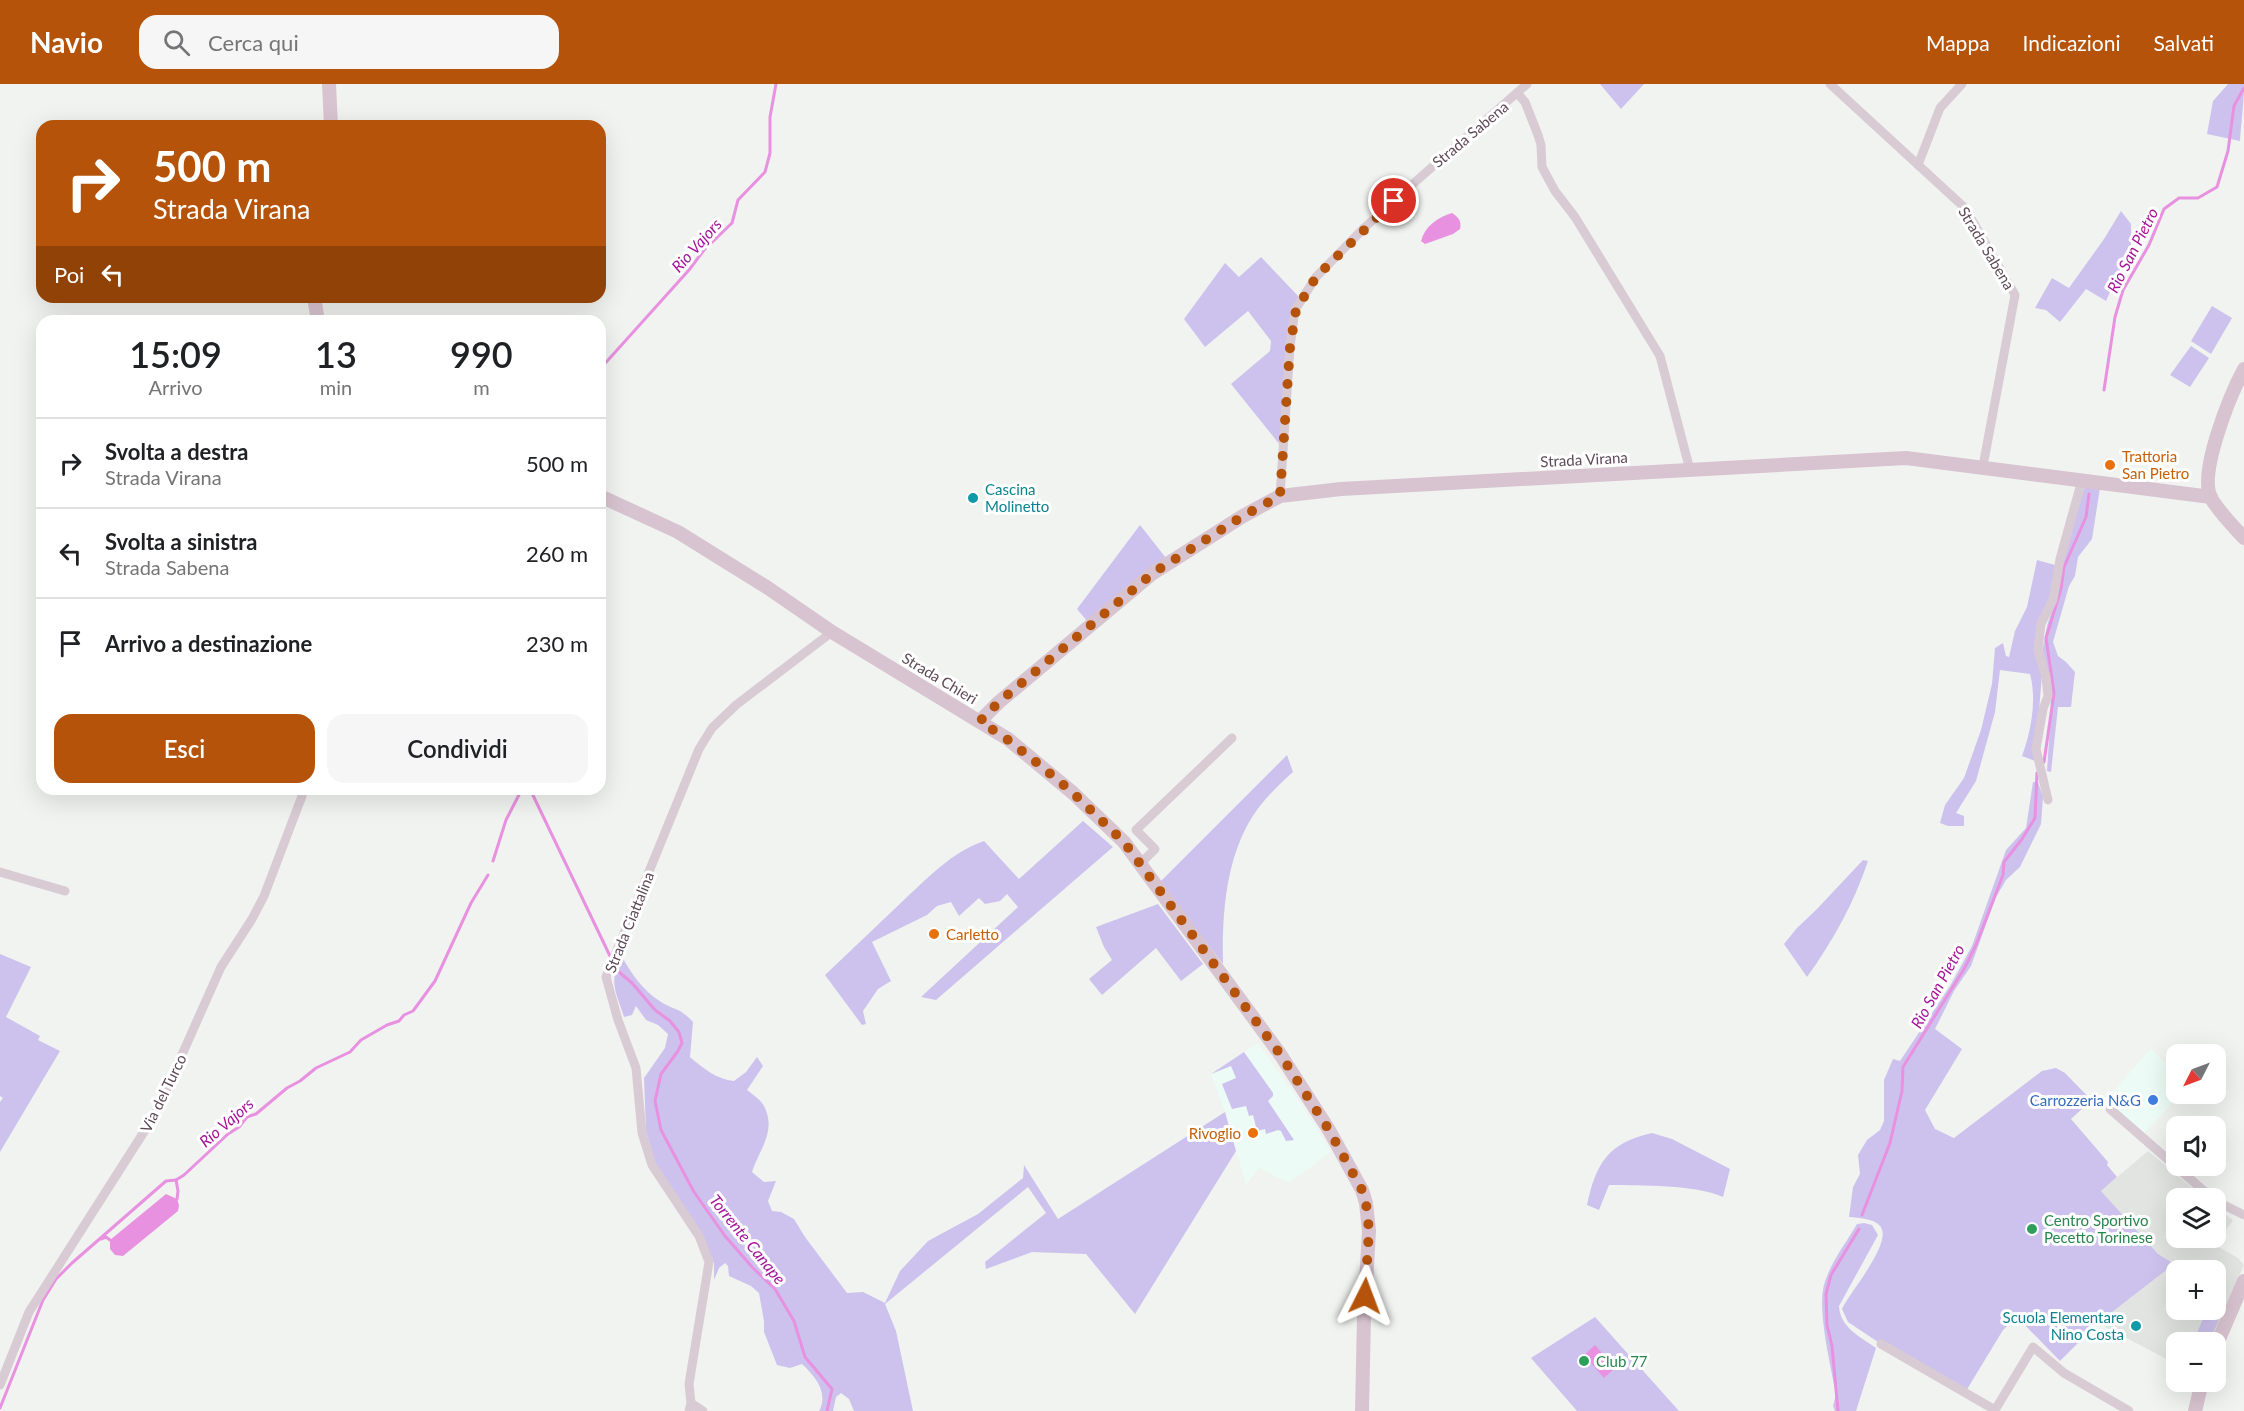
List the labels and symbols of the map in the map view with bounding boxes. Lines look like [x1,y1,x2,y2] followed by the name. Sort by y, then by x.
[1428,97,1512,171] street label: Strada Sabena
[1368,175,1419,226] pin
[1955,203,2019,293] street label: Strada Sabena
[2102,204,2162,296] water label: Rio San Pietro
[667,214,725,276] water label: Rio Vajors
[2122,447,2189,482] place label: Trattoria San Pietro
[1540,448,1628,470] street label: Strada Virana
[2103,458,2117,472] marker: Trattoria San Pietro
[985,480,1049,515] place label: Cascina Molinetto
[966,491,980,505] marker: Cascina Molinetto
[899,648,981,708] street label: Strada Chieri
[601,869,657,975] street label: Strada Ciattalina
[946,925,999,943] place label: Carletto
[927,927,941,941] marker: Carletto
[1906,941,1968,1031] water label: Rio San Pietro
[2166,1044,2226,1104] north arrow
[136,1051,190,1135] street label: Via del Turco
[2030,1091,2141,1109] place label: Carrozzeria N&G
[195,1093,257,1151] water label: Rio Vajors
[2146,1093,2160,1107] marker: Carrozzeria N&G
[1189,1124,1241,1142] place label: Rivoglio
[1246,1126,1260,1140] marker: Rivoglio
[706,1190,790,1288] water label: Torrente Canape
[2044,1211,2153,1246] place label: Centro Sportivo Pecetto Torinese
[2025,1222,2039,1236] marker: Centro Sportivo Pecetto Torinese
[1333,1264,1397,1328] position arrow
[2003,1308,2124,1343] place label: Scuola Elementare Nino Costa
[2129,1319,2143,1333] marker: Scuola Elementare Nino Costa
[1596,1352,1648,1370] place label: Club 77
[1577,1354,1591,1368] marker: Club 77

